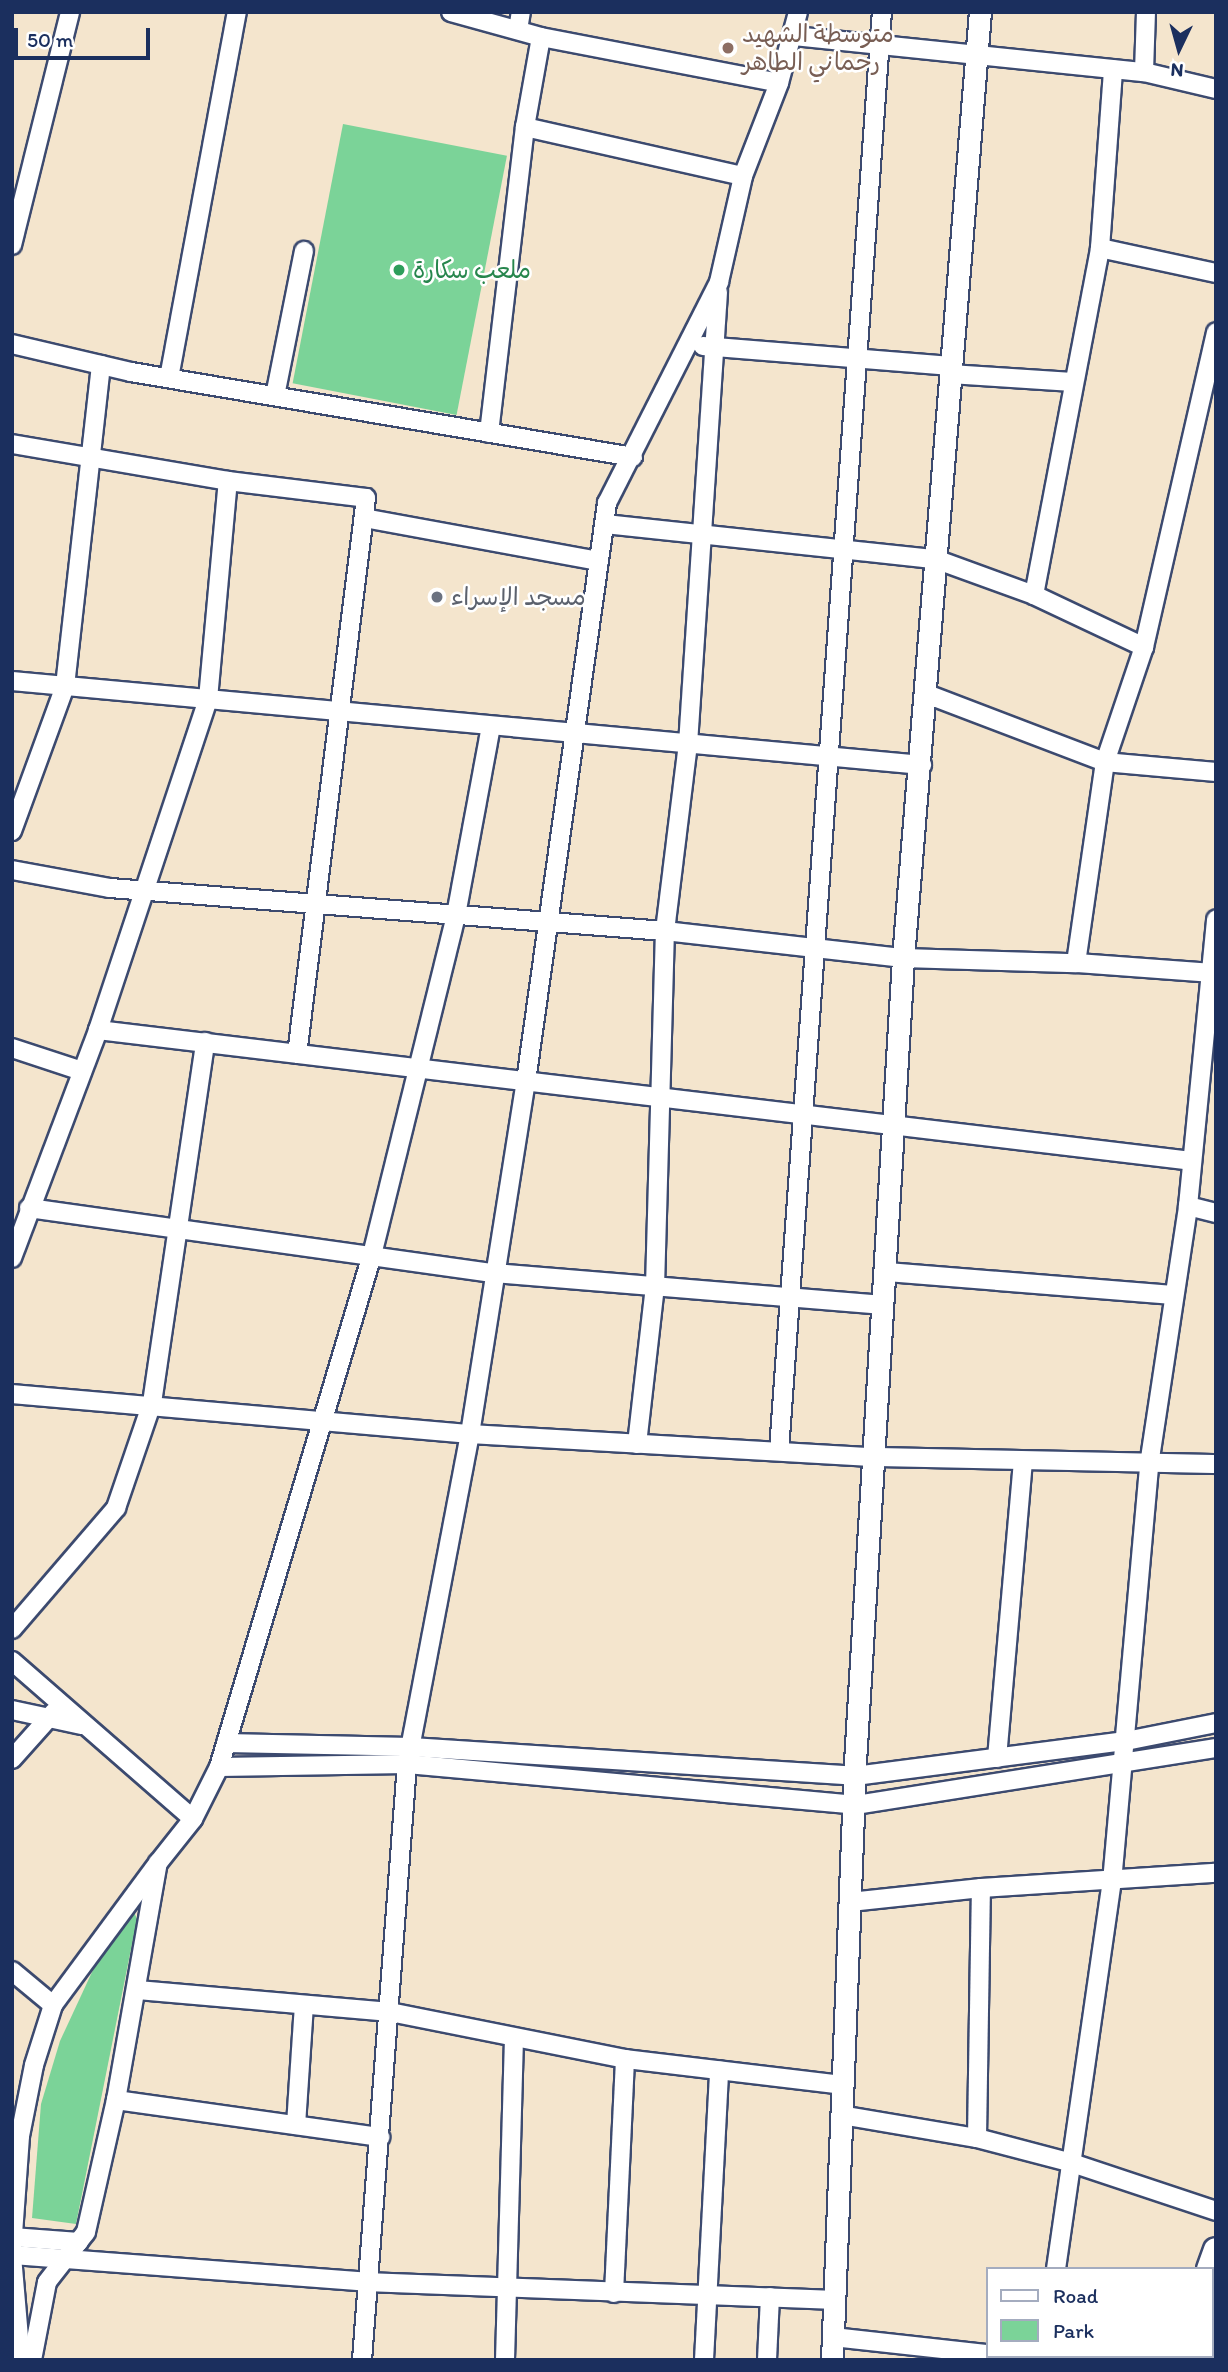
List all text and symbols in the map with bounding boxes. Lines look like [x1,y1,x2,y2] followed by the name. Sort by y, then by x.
[18,14,154,58] scale bar
[1144,14,1214,84] north arrow
[742,20,894,76] place label: متوسطة الشهيد رحماني الطاهر
[27,27,73,52] text: 50 m
[720,40,736,56] marker: متوسطة الشهيد رحماني الطاهر
[1170,58,1185,82] text: N
[413,256,531,284] place label: ملعب سكارة
[391,262,407,278] marker: ملعب سكارة
[451,583,586,611] place label: مسجد الإسراء
[429,589,445,605] marker: مسجد الإسراء
[986,2267,1214,2358] legend
[1053,2283,1098,2308] text: Road
[1053,2318,1094,2343] text: Park

